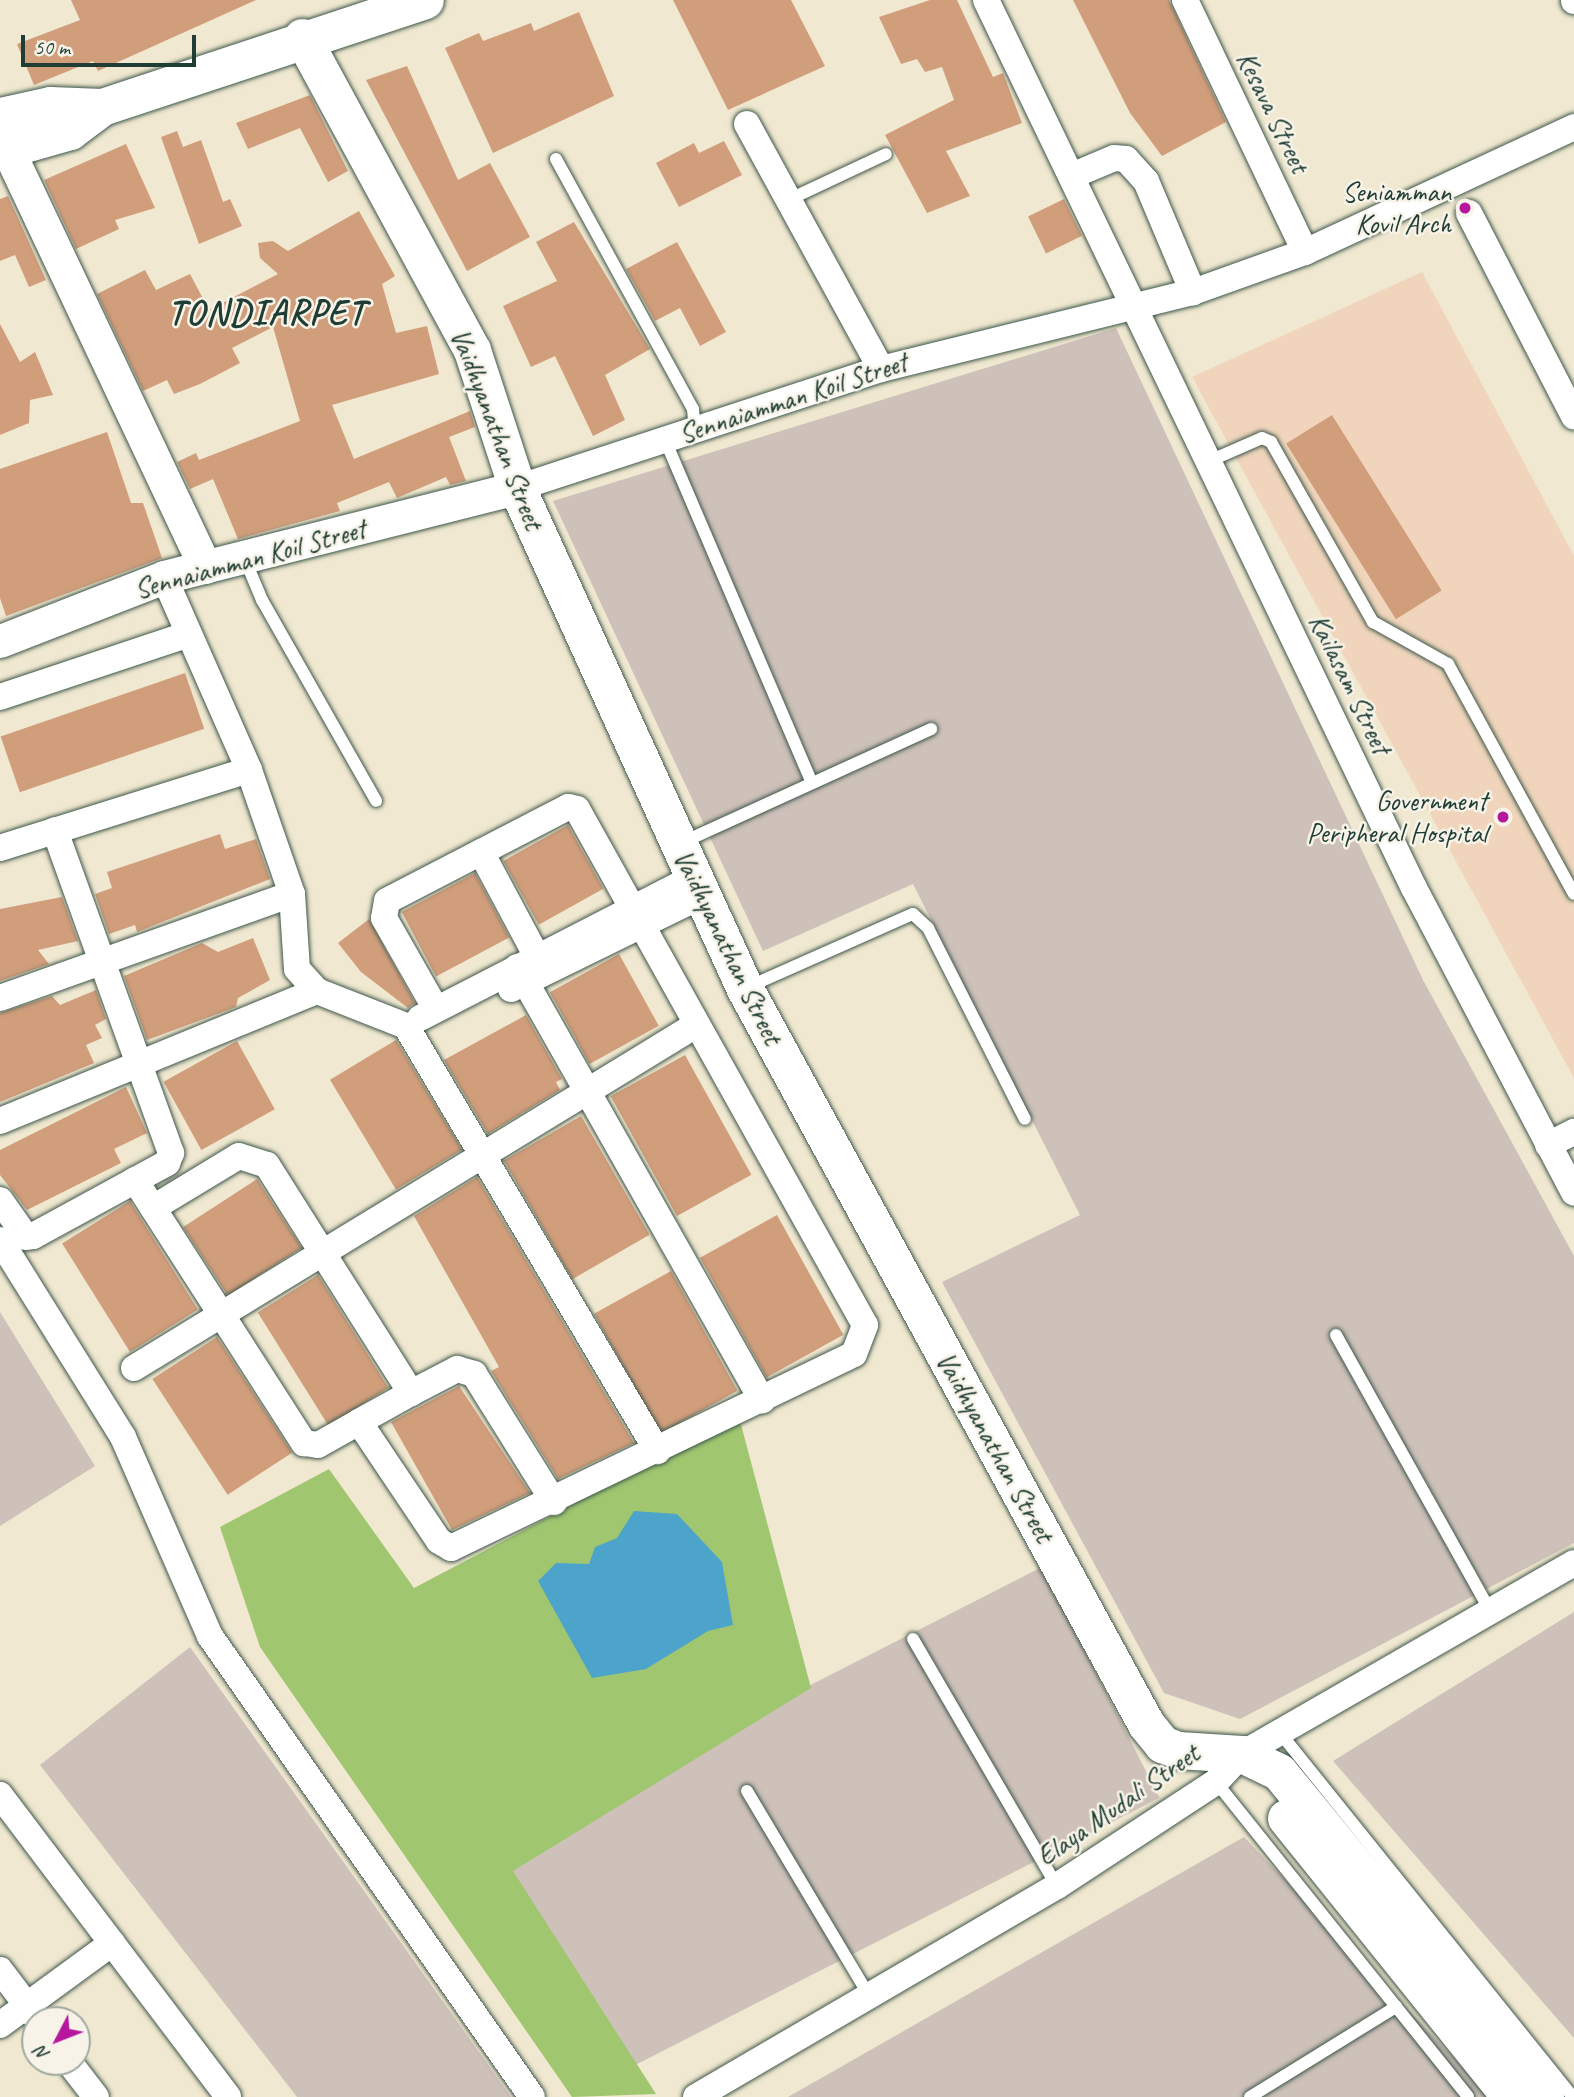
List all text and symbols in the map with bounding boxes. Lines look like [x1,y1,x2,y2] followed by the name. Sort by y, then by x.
[24,21,200,65] scale bar
[34,34,70,60] text: 50 m
[1229,46,1317,178] street label: Kesava Street
[1342,175,1451,241] place label: Seniamman Kovil Arch
[1457,200,1473,216] marker: Seniamman Kovil Arch
[171,292,363,334] district label: TONDIARPET
[443,324,551,534] street label: Vaidhyanathan Street
[675,345,911,451] street label: Sennaiamman Koil Street
[131,512,369,606] street label: Sennaiamman Koil Street
[1302,608,1398,760] street label: Kailasam Street
[1308,784,1487,850] place label: Government Peripheral Hospital
[1493,807,1513,827] marker: Government Peripheral Hospital
[666,844,790,1050] street label: Vaidhyanathan Street
[929,1346,1061,1548] street label: Vaidhyanathan Street
[1031,1737,1205,1873] street label: Elaya Mudali Street
[21,2006,91,2076] north arrow
[29,2041,55,2066] text: N

